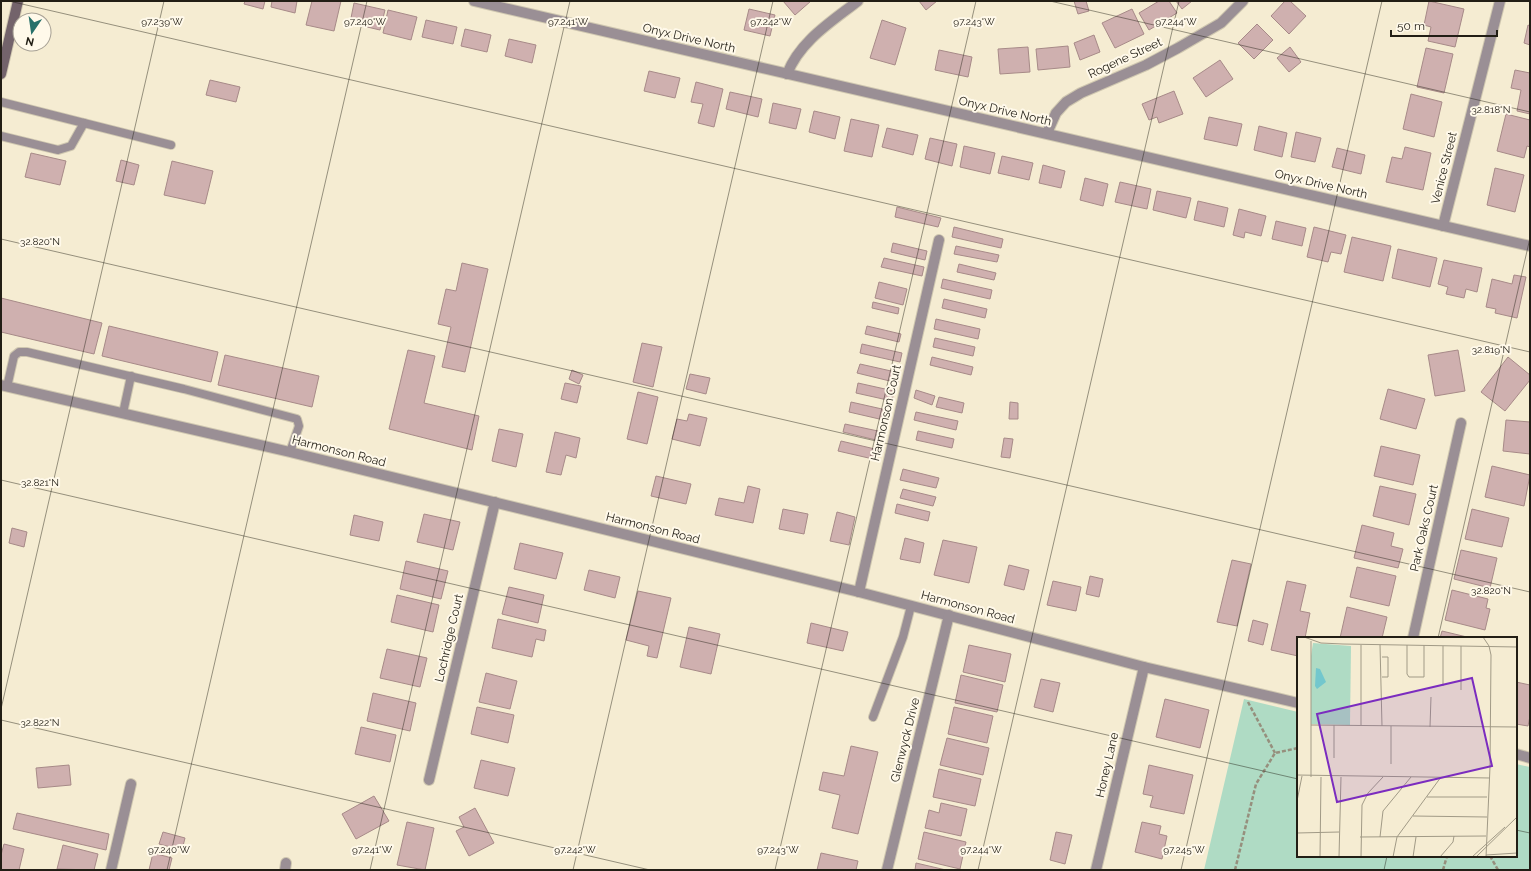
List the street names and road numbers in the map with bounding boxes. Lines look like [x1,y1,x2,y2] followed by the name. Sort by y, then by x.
[641,21,737,55] street label: Onyx Drive North
[1086,35,1164,81] street label: Rogene Street
[957,94,1053,128] street label: Onyx Drive North
[1428,130,1460,206] street label: Venice Street
[1273,167,1369,201] street label: Onyx Drive North
[868,363,904,463] street label: Harmonson Court
[290,433,388,469] street label: Harmonson Road
[1407,483,1441,573] street label: Park Oaks Court
[604,510,702,546] street label: Harmonson Road
[920,588,1016,626] street label: Harmonson Road
[432,593,466,683] street label: Lochridge Court
[888,696,922,784] street label: Glenwyck Drive
[1093,731,1121,799] street label: Honey Lane

